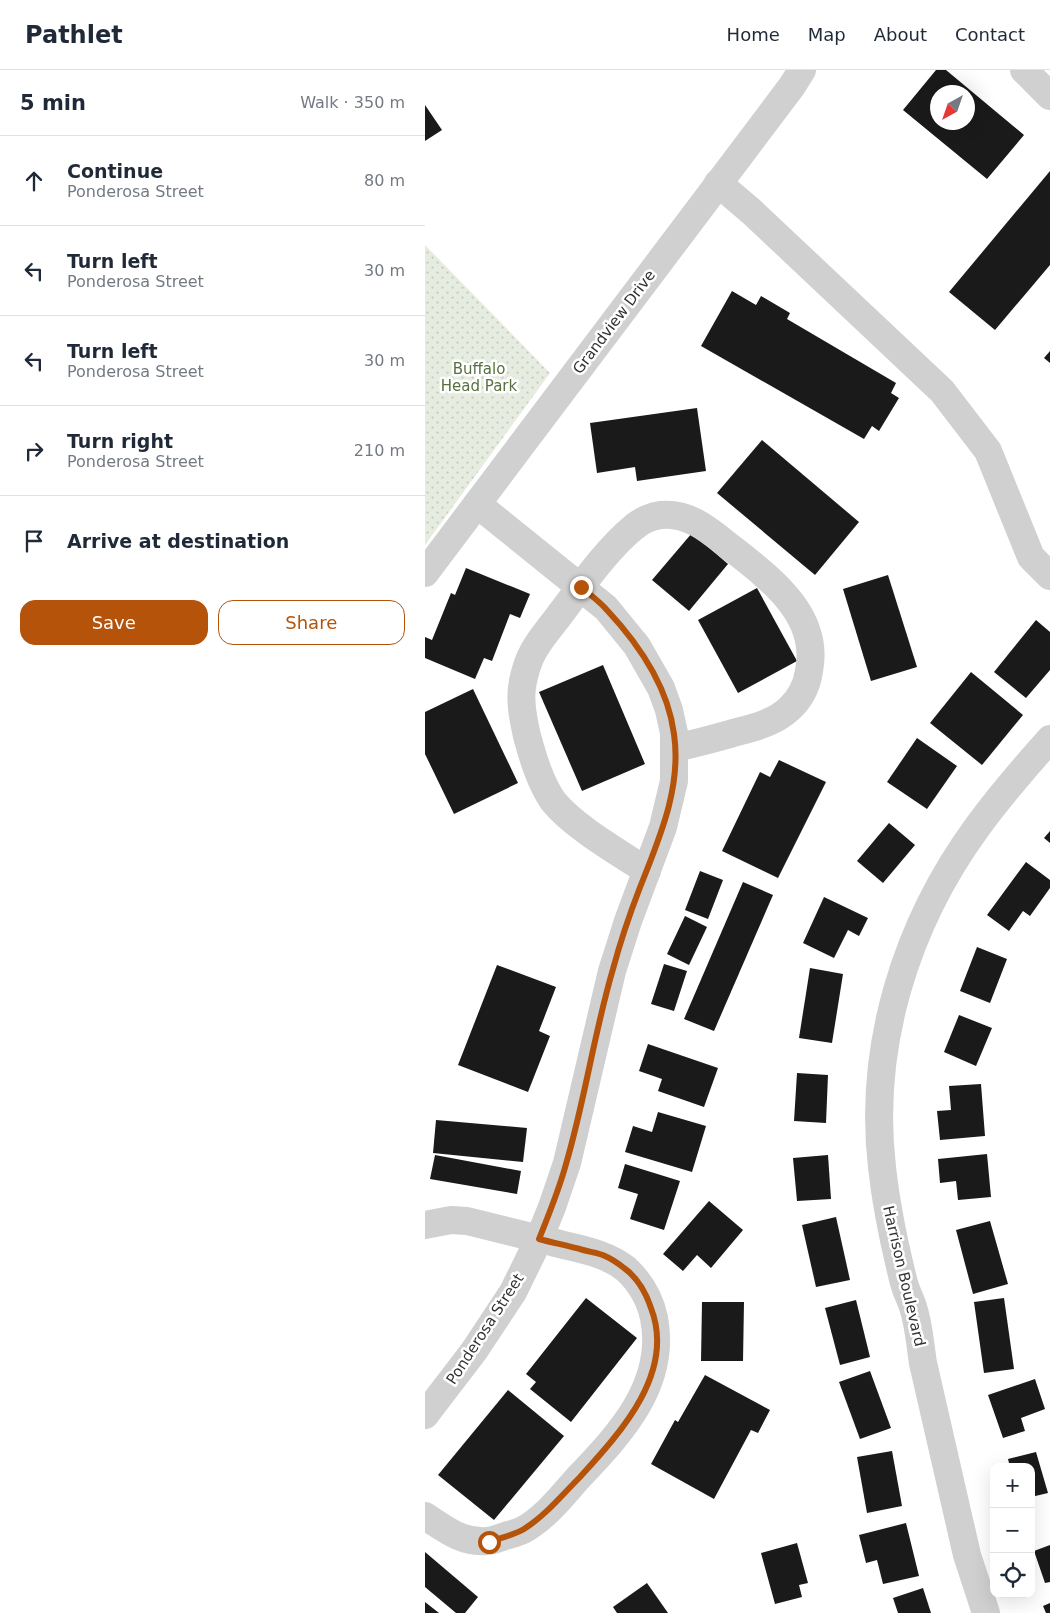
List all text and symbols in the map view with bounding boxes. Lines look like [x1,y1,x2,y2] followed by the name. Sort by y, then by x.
[25,21,123,49] text: Pathlet
[727,24,780,45] text: Home
[808,24,846,45] text: Map
[874,24,927,45] text: About
[955,24,1025,45] text: Contact
[930,85,975,130] north arrow
[20,91,86,115] text: 5 min
[300,93,405,112] text: Walk · 350 m
[67,160,163,182] text: Continue
[20,167,48,195] icon: ahead
[364,171,405,190] text: 80 m
[67,182,204,201] text: Ponderosa Street
[67,250,158,272] text: Turn left
[20,257,48,285] icon: left
[364,261,405,280] text: 30 m
[569,267,659,377] street label: Grandview Drive
[67,272,204,291] text: Ponderosa Street
[67,340,158,362] text: Turn left
[20,347,48,375] icon: left
[364,351,405,370] text: 30 m
[441,360,518,395] park label: Buffalo Head Park
[67,362,204,381] text: Ponderosa Street
[67,430,173,452] text: Turn right
[20,437,48,465] icon: right
[354,441,405,460] text: 210 m
[67,452,204,471] text: Ponderosa Street
[20,527,48,555] icon: arrive
[67,530,289,552] text: Arrive at destination
[570,576,593,599] route end
[20,600,208,645] button: Save
[218,600,405,645] button: Share
[879,1204,929,1348] street label: Harrison Boulevard
[443,1270,528,1388] street label: Ponderosa Street
[990,1463,1035,1598] map controls
[990,1463,1035,1508] button: +
[990,1508,1035,1553] button: −
[478,1531,501,1554] route start
[990,1553,1035,1598] button: locate

